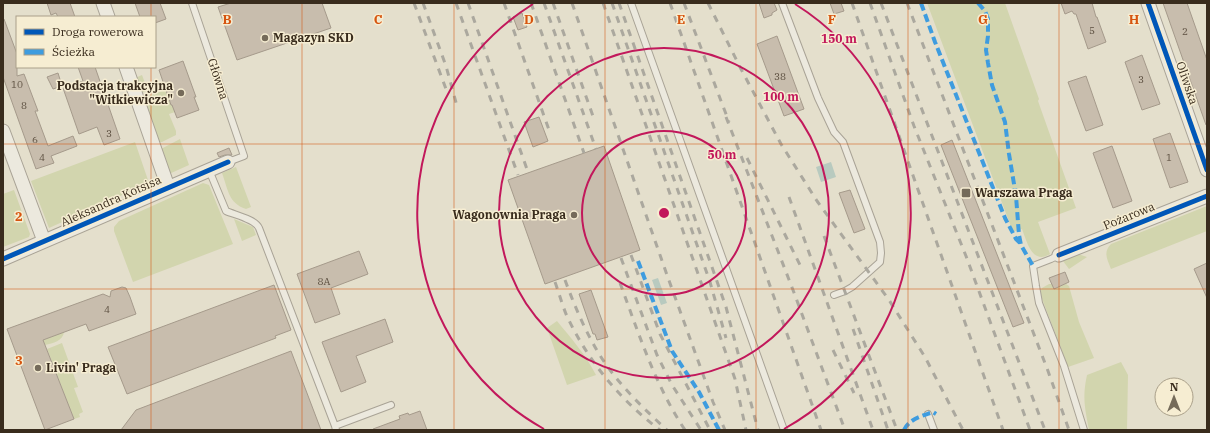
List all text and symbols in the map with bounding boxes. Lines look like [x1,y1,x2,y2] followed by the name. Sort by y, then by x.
[222,11,232,28] text: B
[374,11,383,28] text: C
[524,11,534,28] text: D
[677,11,685,28] text: E
[828,11,836,28] text: F
[978,11,988,28] text: G
[1129,11,1140,28] text: H
[16,16,156,68] legend
[52,24,144,39] text: Droga rowerowa
[1089,24,1095,37] house number: 5
[1182,25,1188,38] house number: 2
[273,30,354,45] place label: Magazyn SKD
[821,31,857,46] text: 150 m
[260,33,270,43] marker: Magazyn SKD
[52,44,96,59] text: Ścieżka
[205,56,232,102] street label: Główna
[1173,59,1202,107] street label: Oliwska
[774,70,786,83] house number: 38
[1138,73,1144,86] house number: 3
[11,78,23,91] house number: 10
[57,78,173,107] place label: Podstacja trakcyjna "Witkiewicza"
[176,88,186,98] marker: Podstacja trakcyjna "Witkiewicza"
[763,89,799,104] text: 100 m
[21,99,27,112] house number: 8
[106,127,112,140] house number: 3
[32,133,38,146] house number: 6
[708,147,737,162] text: 50 m
[39,151,45,164] house number: 4
[1166,151,1172,164] house number: 1
[58,171,164,229] street label: Aleksandra Kotsisa
[975,185,1073,200] place label: Warszawa Praga
[960,187,972,199] marker: Warszawa Praga
[1101,198,1157,233] street label: Pożarowa
[657,206,671,220] centre of rings
[453,207,566,222] place label: Wagonownia Praga
[15,208,23,225] text: 2
[569,210,579,220] marker: Wagonownia Praga
[318,275,331,288] house number: 8A
[104,303,110,316] house number: 4
[15,352,23,369] text: 3
[46,360,116,375] place label: Livin' Praga
[33,363,43,373] marker: Livin' Praga
[1154,377,1194,417] north arrow
[1170,380,1179,394] text: N

